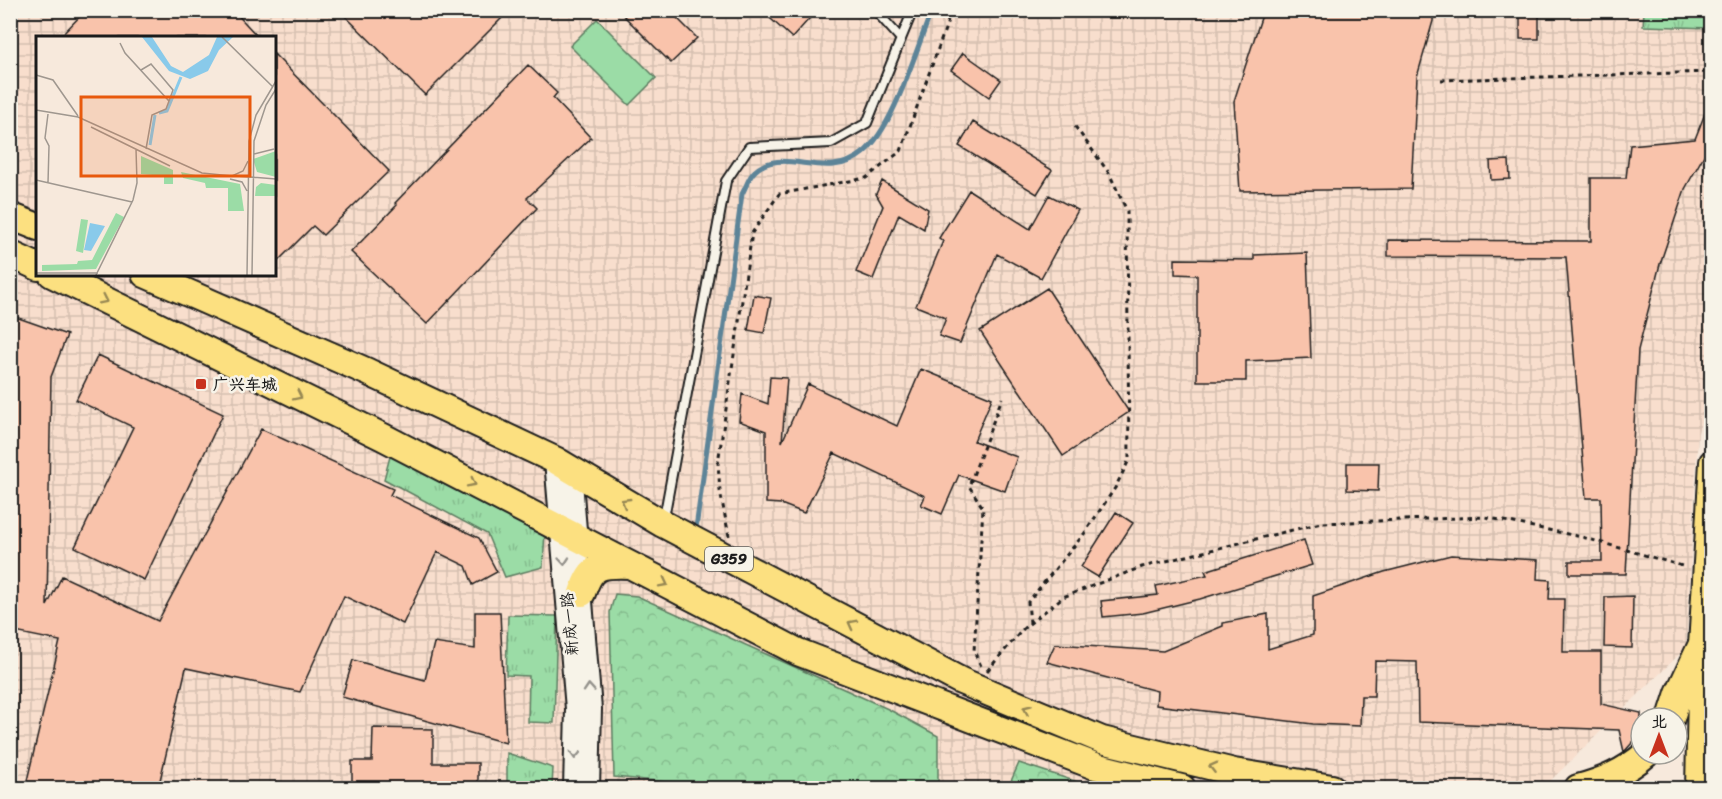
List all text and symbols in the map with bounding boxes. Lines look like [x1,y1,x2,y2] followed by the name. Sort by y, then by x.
[36,36,276,276] inset map
[98,293,109,305] one-way arrow
[213,370,277,399] place label: 广兴车城
[194,377,208,391] marker: 广兴车城
[292,388,303,400] one-way arrow
[466,476,477,488] one-way arrow
[621,497,631,509] one-way arrow
[705,547,753,571] road number: G359
[557,556,570,565] one-way arrow
[658,576,668,587] one-way arrow
[552,591,587,657] street label: 新成一路
[848,620,858,631] one-way arrow
[583,684,596,693] one-way arrow
[1023,704,1034,716] one-way arrow
[1629,706,1689,766] north arrow
[1651,707,1667,736] text: 北
[569,750,581,759] one-way arrow
[1208,762,1218,775] one-way arrow

